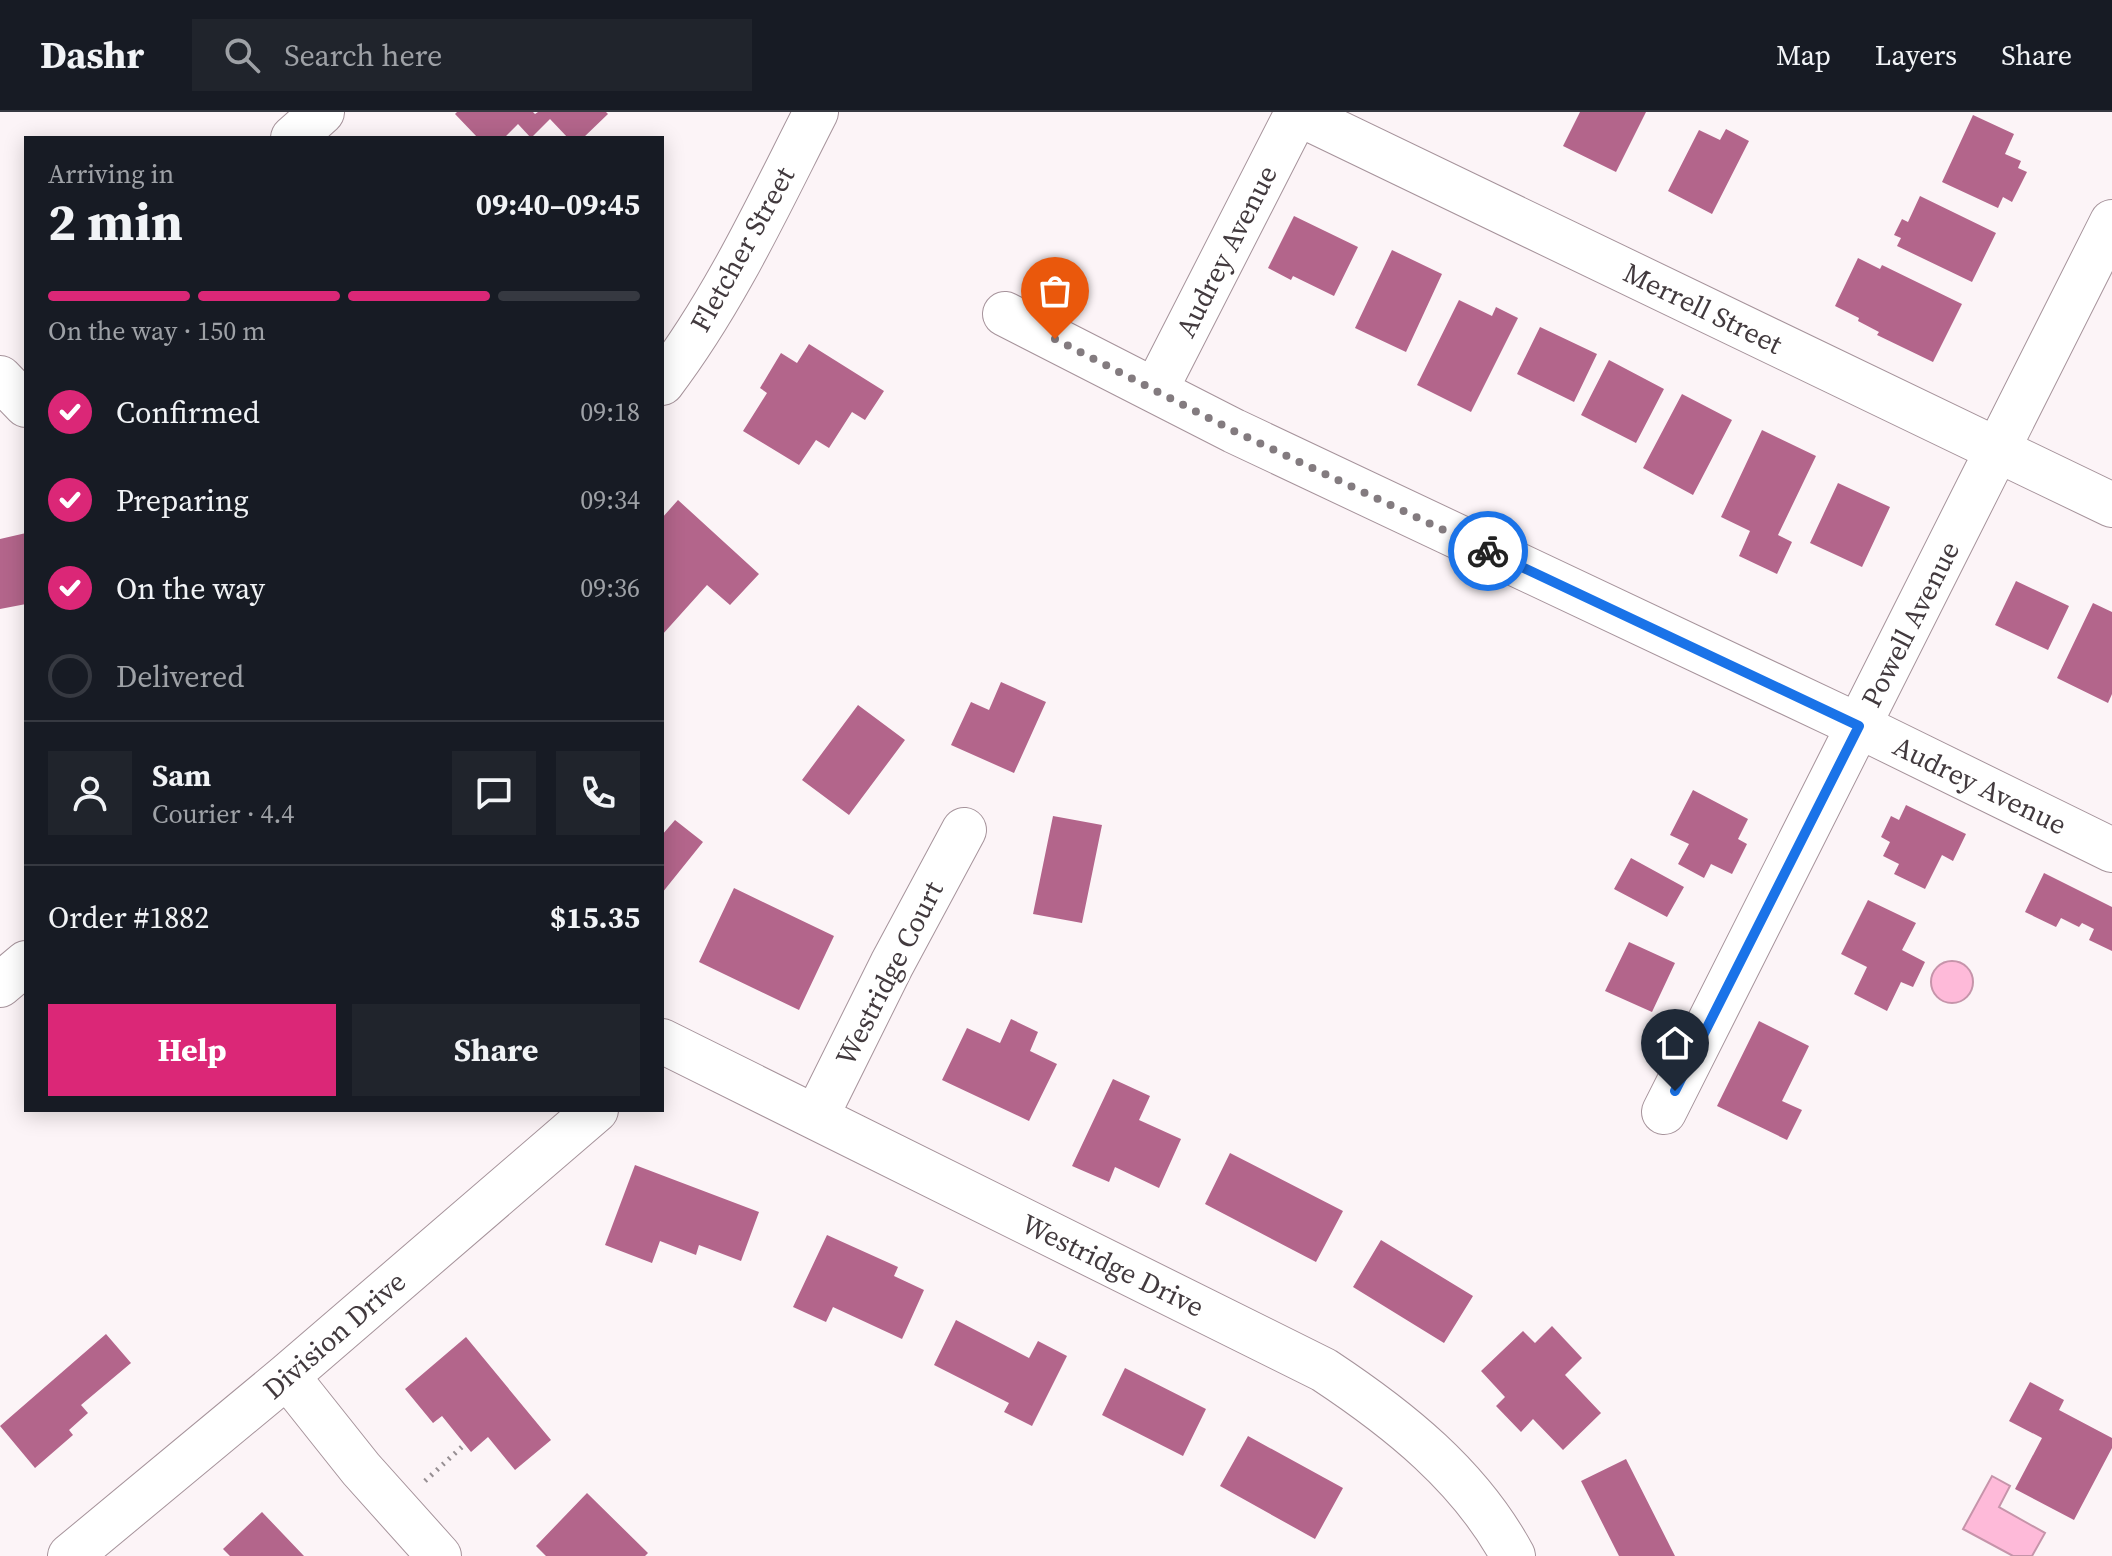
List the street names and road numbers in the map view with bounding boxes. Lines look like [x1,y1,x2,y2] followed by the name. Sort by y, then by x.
[1166,158,1286,344] street label: Audrey Avenue
[681,159,803,338] street label: Fletcher Street
[1617,253,1789,363] street label: Merrell Street
[1852,535,1968,713] street label: Powell Avenue
[1887,727,2073,843] street label: Audrey Avenue
[826,874,952,1072] street label: Westridge Court
[1015,1204,1211,1326] street label: Westridge Drive
[255,1263,413,1407] street label: Division Drive

